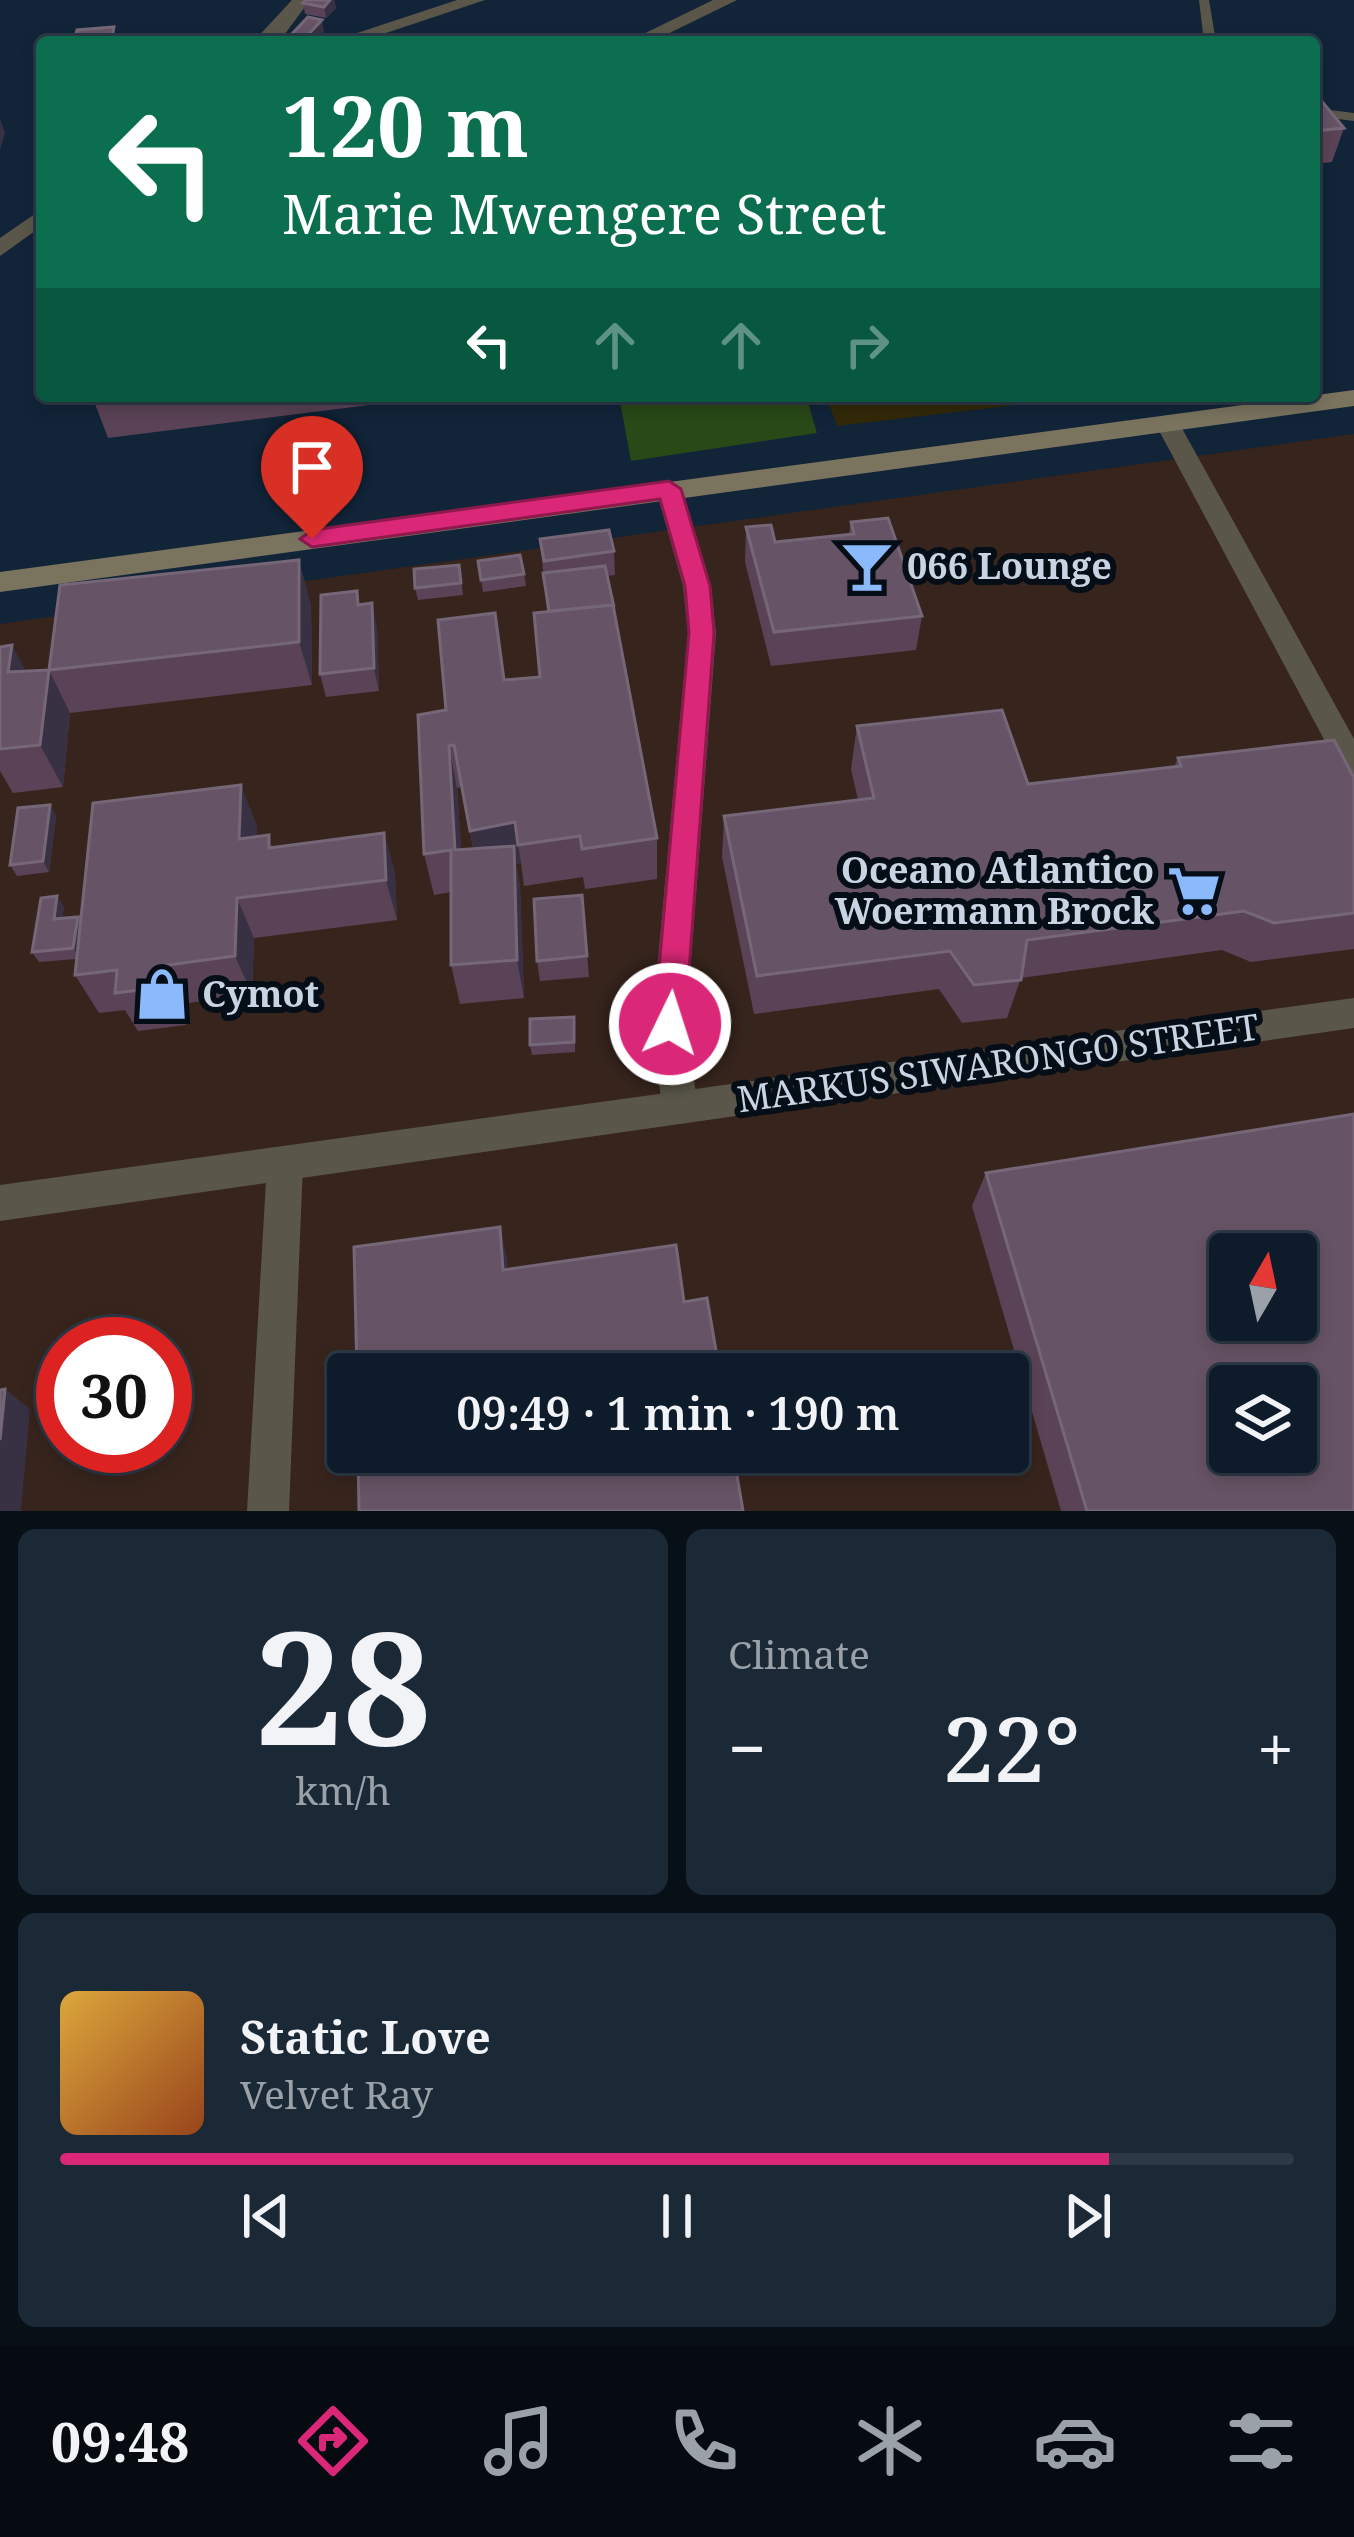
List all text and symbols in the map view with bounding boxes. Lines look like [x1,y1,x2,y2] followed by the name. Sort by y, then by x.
[282,67,529,182] text: 120 m
[84,84,240,240] icon: left
[282,176,887,250] text: Marie Mwengere Street
[456,312,522,378] icon: left
[582,312,648,378] icon: ahead
[708,312,774,378] icon: ahead
[834,312,900,378] icon: right
[261,416,363,539] pin
[279,434,345,500] icon: arrive
[838,537,896,595] bar icon: 066 Lounge
[907,541,1112,590] place label: 066 Lounge
[835,845,1154,935] place label: Oceano Atlantico Woermann Brock
[1165,862,1223,920] supermarket icon: Oceano Atlantico Woermann Brock
[607,961,733,1087] position arrow
[133,965,191,1023] shop icon: Cymot
[202,969,319,1018] place label: Cymot
[734,1002,1262,1123] street label: MARKUS SIWARONGO STREET
[1209,1233,1317,1341] north arrow
[1209,1233,1317,1473] map controls
[36,1317,192,1473] speed limit sign: 30
[1209,1365,1317,1473] button: layers
[456,1382,900,1443] text: 09:49 · 1 min · 190 m
[255,1578,431,1791] text: 28
[728,1627,870,1680] text: Climate
[943,1686,1080,1808] text: 22°
[728,1702,766,1792] text: −
[1257,1702,1294,1792] text: +
[295,1763,391,1816] text: km/h
[240,2006,491,2067] text: Static Love
[240,2067,433,2120] text: Velvet Ray
[233,2183,299,2249] icon: previous
[644,2183,710,2249] icon: pause
[1055,2183,1121,2249] icon: next
[291,2399,375,2483] icon: directions
[477,2399,561,2483] icon: music
[662,2399,746,2483] icon: phone
[848,2399,932,2483] icon: climate
[1033,2399,1117,2483] icon: car
[1219,2399,1303,2483] icon: filters
[51,2404,189,2478] text: 09:48

